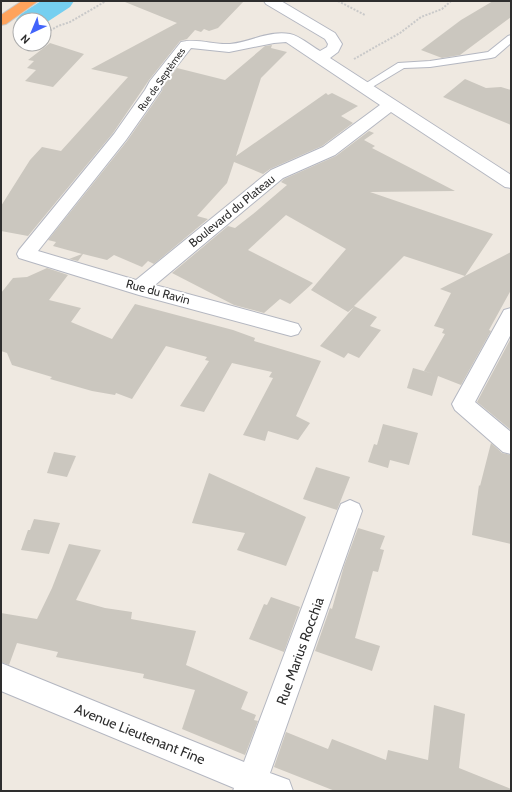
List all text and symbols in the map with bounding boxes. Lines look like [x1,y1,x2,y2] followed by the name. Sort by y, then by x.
[12,12,52,52] north arrow
[17,31,33,47] text: N
[135,45,188,113] street label: Rue de Septèmes
[186,171,278,250] street label: Boulevard du Plateau
[124,276,192,307] street label: Rue du Ravin
[272,594,328,707] street label: Rue Marius Rocchia
[72,700,208,768] street label: Avenue Lieutenant Fine

